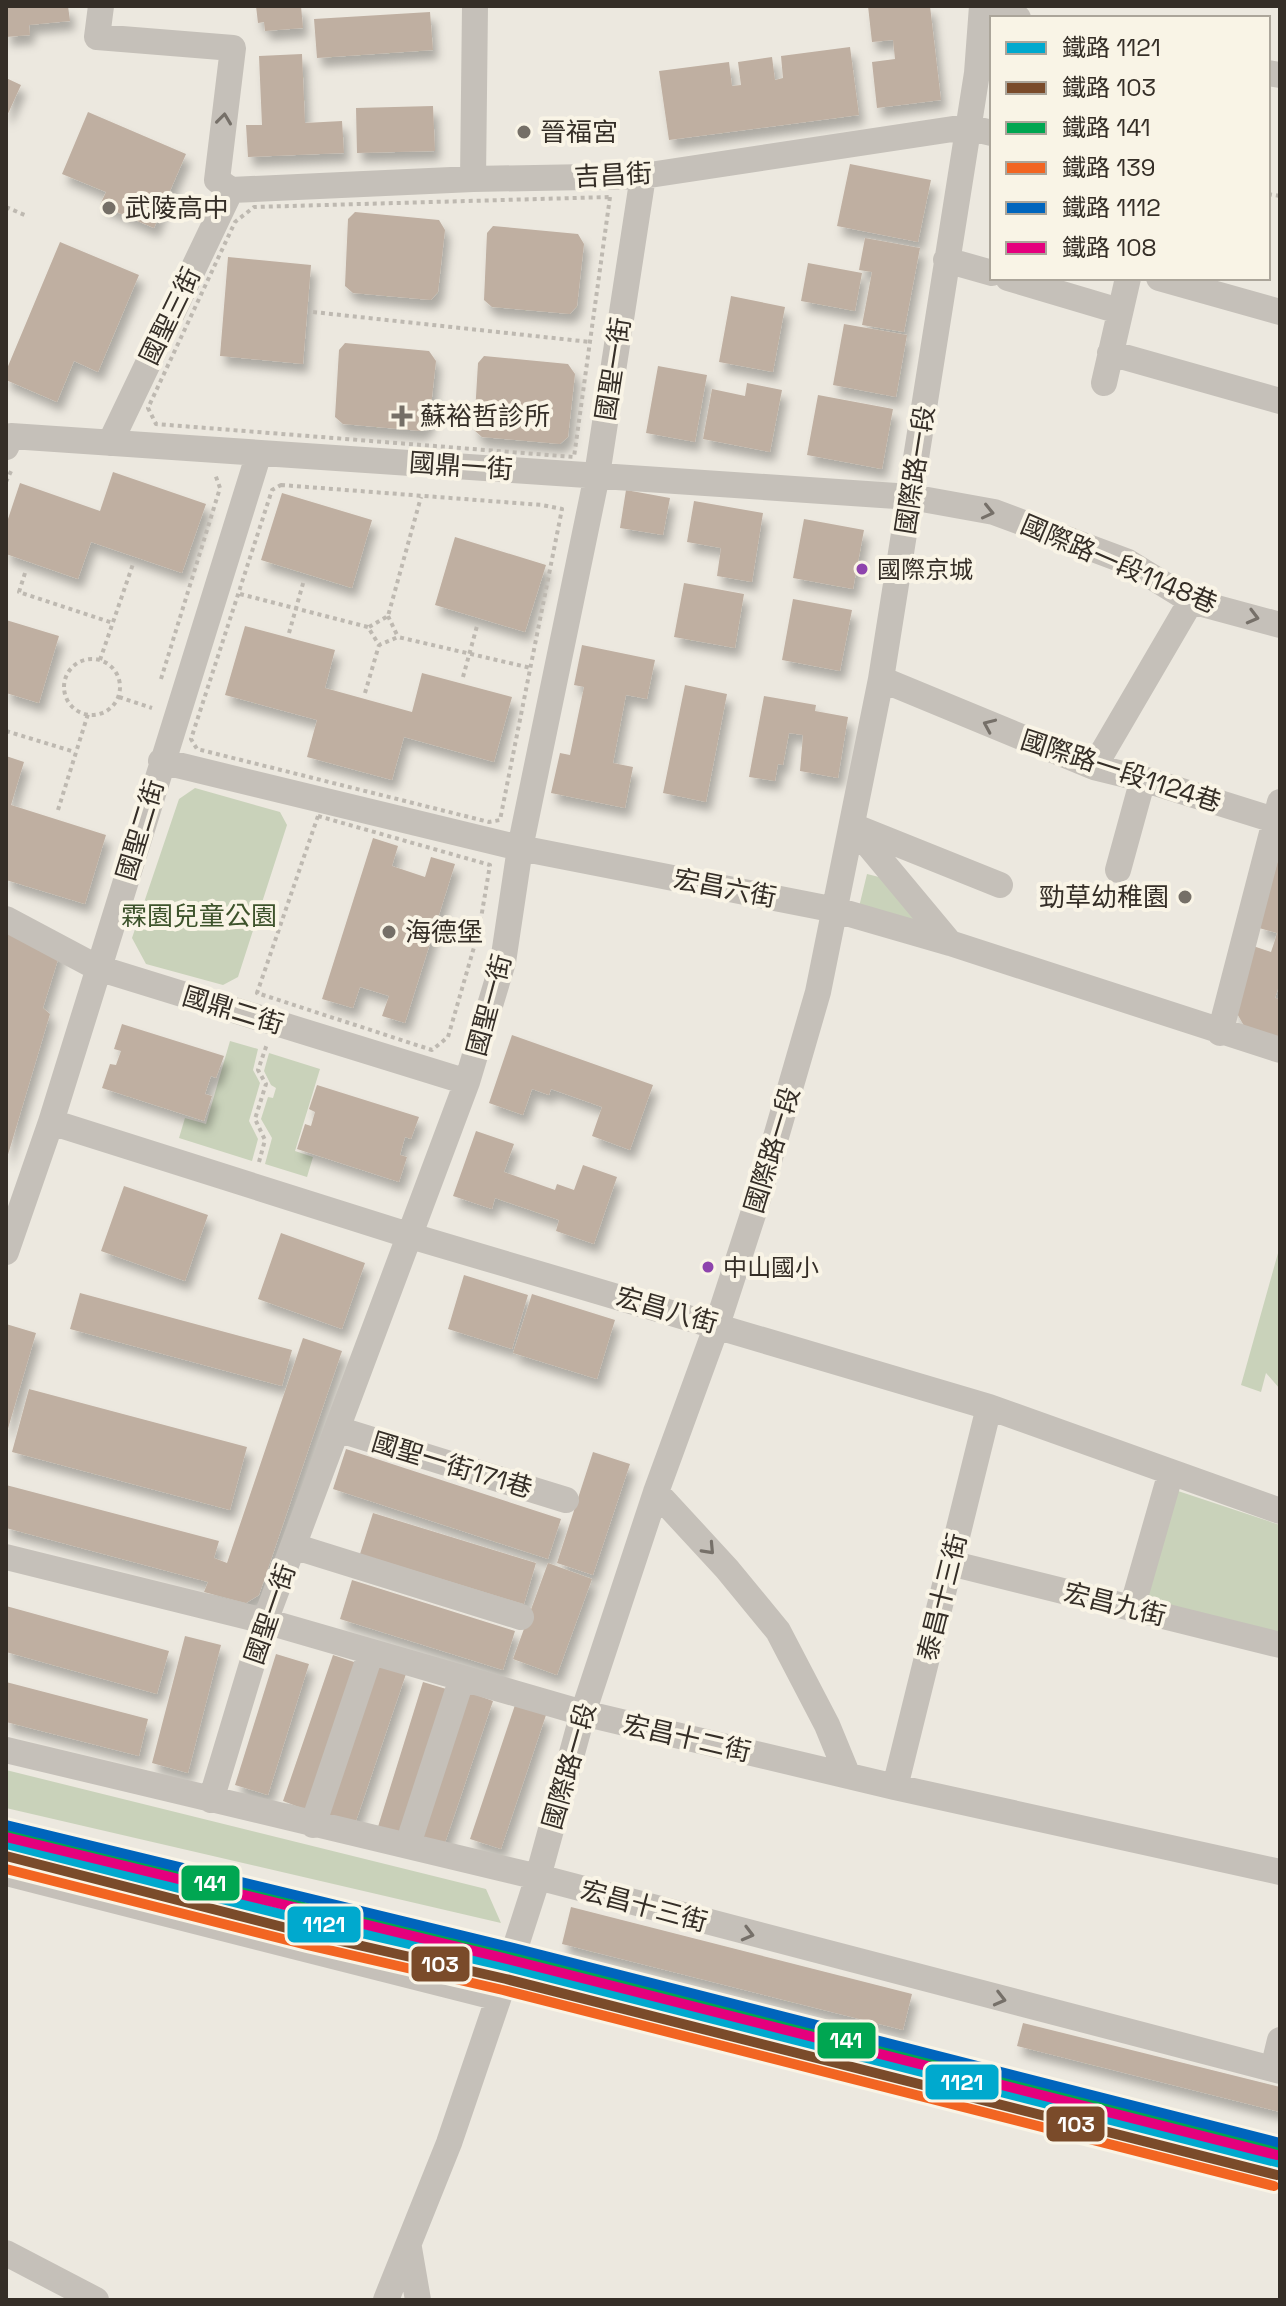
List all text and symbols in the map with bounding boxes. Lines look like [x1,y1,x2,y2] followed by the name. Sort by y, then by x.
[990,16,1270,280] legend
[1062,32,1161,63] text: 鐵路 1121
[1062,72,1156,103] text: 鐵路 103
[216,112,233,125] one-way arrow
[1062,112,1151,143] text: 鐵路 141
[540,115,618,149] place label: 晉福宮
[515,123,533,141] marker: 晉福宮
[1062,152,1155,183] text: 鐵路 139
[573,156,653,194] street label: 吉昌街
[125,191,229,225] place label: 武陵高中
[1062,192,1161,223] text: 鐵路 1112
[100,199,118,217] marker: 武陵高中
[1062,232,1157,263] text: 鐵路 108
[132,262,208,370] street label: 國聖三街
[588,315,638,423] street label: 國聖一街
[420,399,550,433] place label: 蘇裕哲診所
[888,403,942,537] street label: 國際路一段
[391,405,413,427] marker: 蘇裕哲診所
[408,445,514,487] street label: 國鼎一街
[980,502,994,519] one-way arrow
[1016,507,1222,621] street label: 國際路一段1148巷
[877,554,973,585] place label: 國際京城
[854,561,870,577] marker: 國際京城
[1246,608,1260,625] one-way arrow
[983,719,997,735] one-way arrow
[1016,723,1226,819] street label: 國際路一段1124巷
[109,775,171,885] street label: 國聖二街
[671,861,779,915] street label: 宏昌六街
[1039,880,1169,914] place label: 勁草幼稚園
[1176,888,1194,906] marker: 勁草幼稚園
[121,899,277,933] park label: 霖園兒童公園
[405,915,483,949] place label: 海德堡
[380,923,398,941] marker: 海德堡
[459,950,519,1060] street label: 國聖一街
[178,979,288,1041] street label: 國鼎二街
[737,1083,807,1217] street label: 國際路一段
[723,1252,819,1283] place label: 中山國小
[700,1259,716,1275] marker: 中山國小
[612,1279,722,1341] street label: 宏昌八街
[368,1424,536,1506] street label: 國聖一街171巷
[910,1530,974,1664] street label: 泰昌十三街
[700,1540,714,1555] one-way arrow
[237,1559,303,1669] street label: 國聖一街
[1060,1575,1170,1633] street label: 宏昌九街
[535,1699,603,1833] street label: 國際路一段
[620,1707,754,1769] street label: 宏昌十二街
[180,1864,241,1902] line badge: 141
[193,1869,227,1897] text: 141
[577,1873,711,1939] street label: 宏昌十三街
[286,1905,362,1944] line badge: 1121
[303,1910,345,1938] text: 1121
[741,1924,755,1941] one-way arrow
[410,1945,471,1983] line badge: 103
[421,1950,459,1978] text: 103
[993,1989,1006,2006] one-way arrow
[816,2021,877,2060] line badge: 141
[829,2026,863,2054] text: 141
[924,2063,1000,2101] line badge: 1121
[941,2068,983,2096] text: 1121
[1045,2105,1106,2143] line badge: 103
[1057,2110,1095,2138] text: 103

